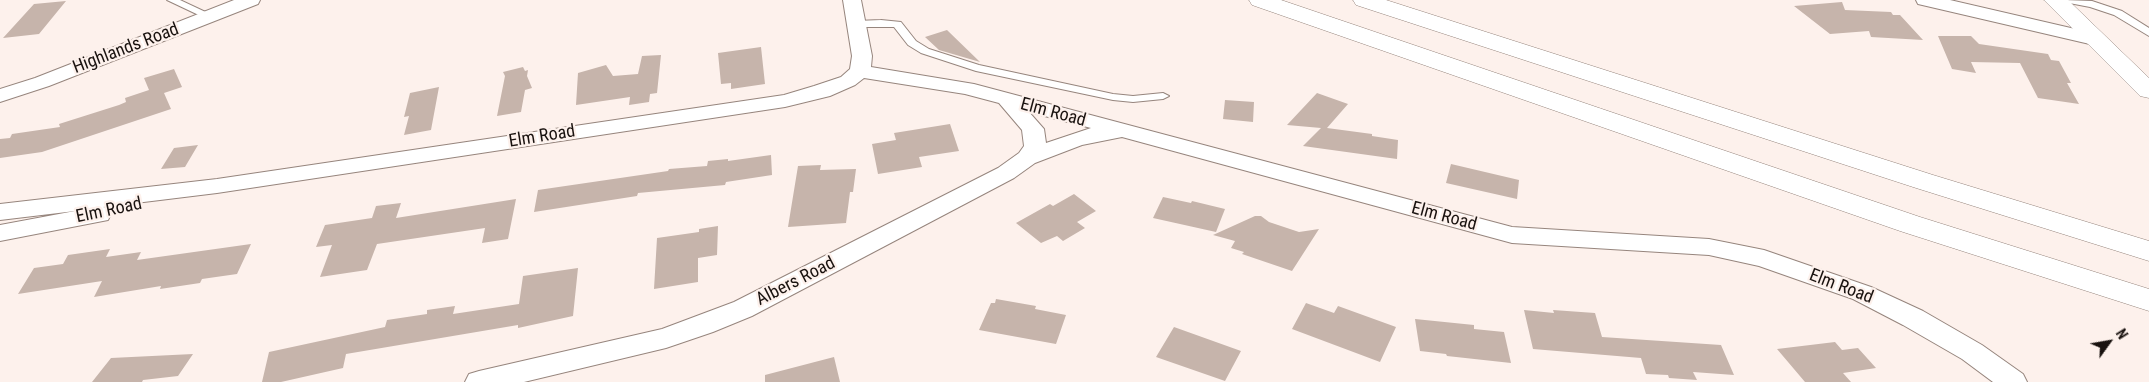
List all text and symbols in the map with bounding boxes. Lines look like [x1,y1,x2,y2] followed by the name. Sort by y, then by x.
[70,19,182,79] street label: Highlands Road
[1018,94,1088,132] street label: Elm Road
[507,121,577,153] street label: Elm Road
[74,193,144,229] street label: Elm Road
[1409,198,1479,236] street label: Elm Road
[753,253,839,311] street label: Albers Road
[1806,265,1876,309] street label: Elm Road
[2084,317,2134,367] north arrow
[2113,326,2131,342] text: N

